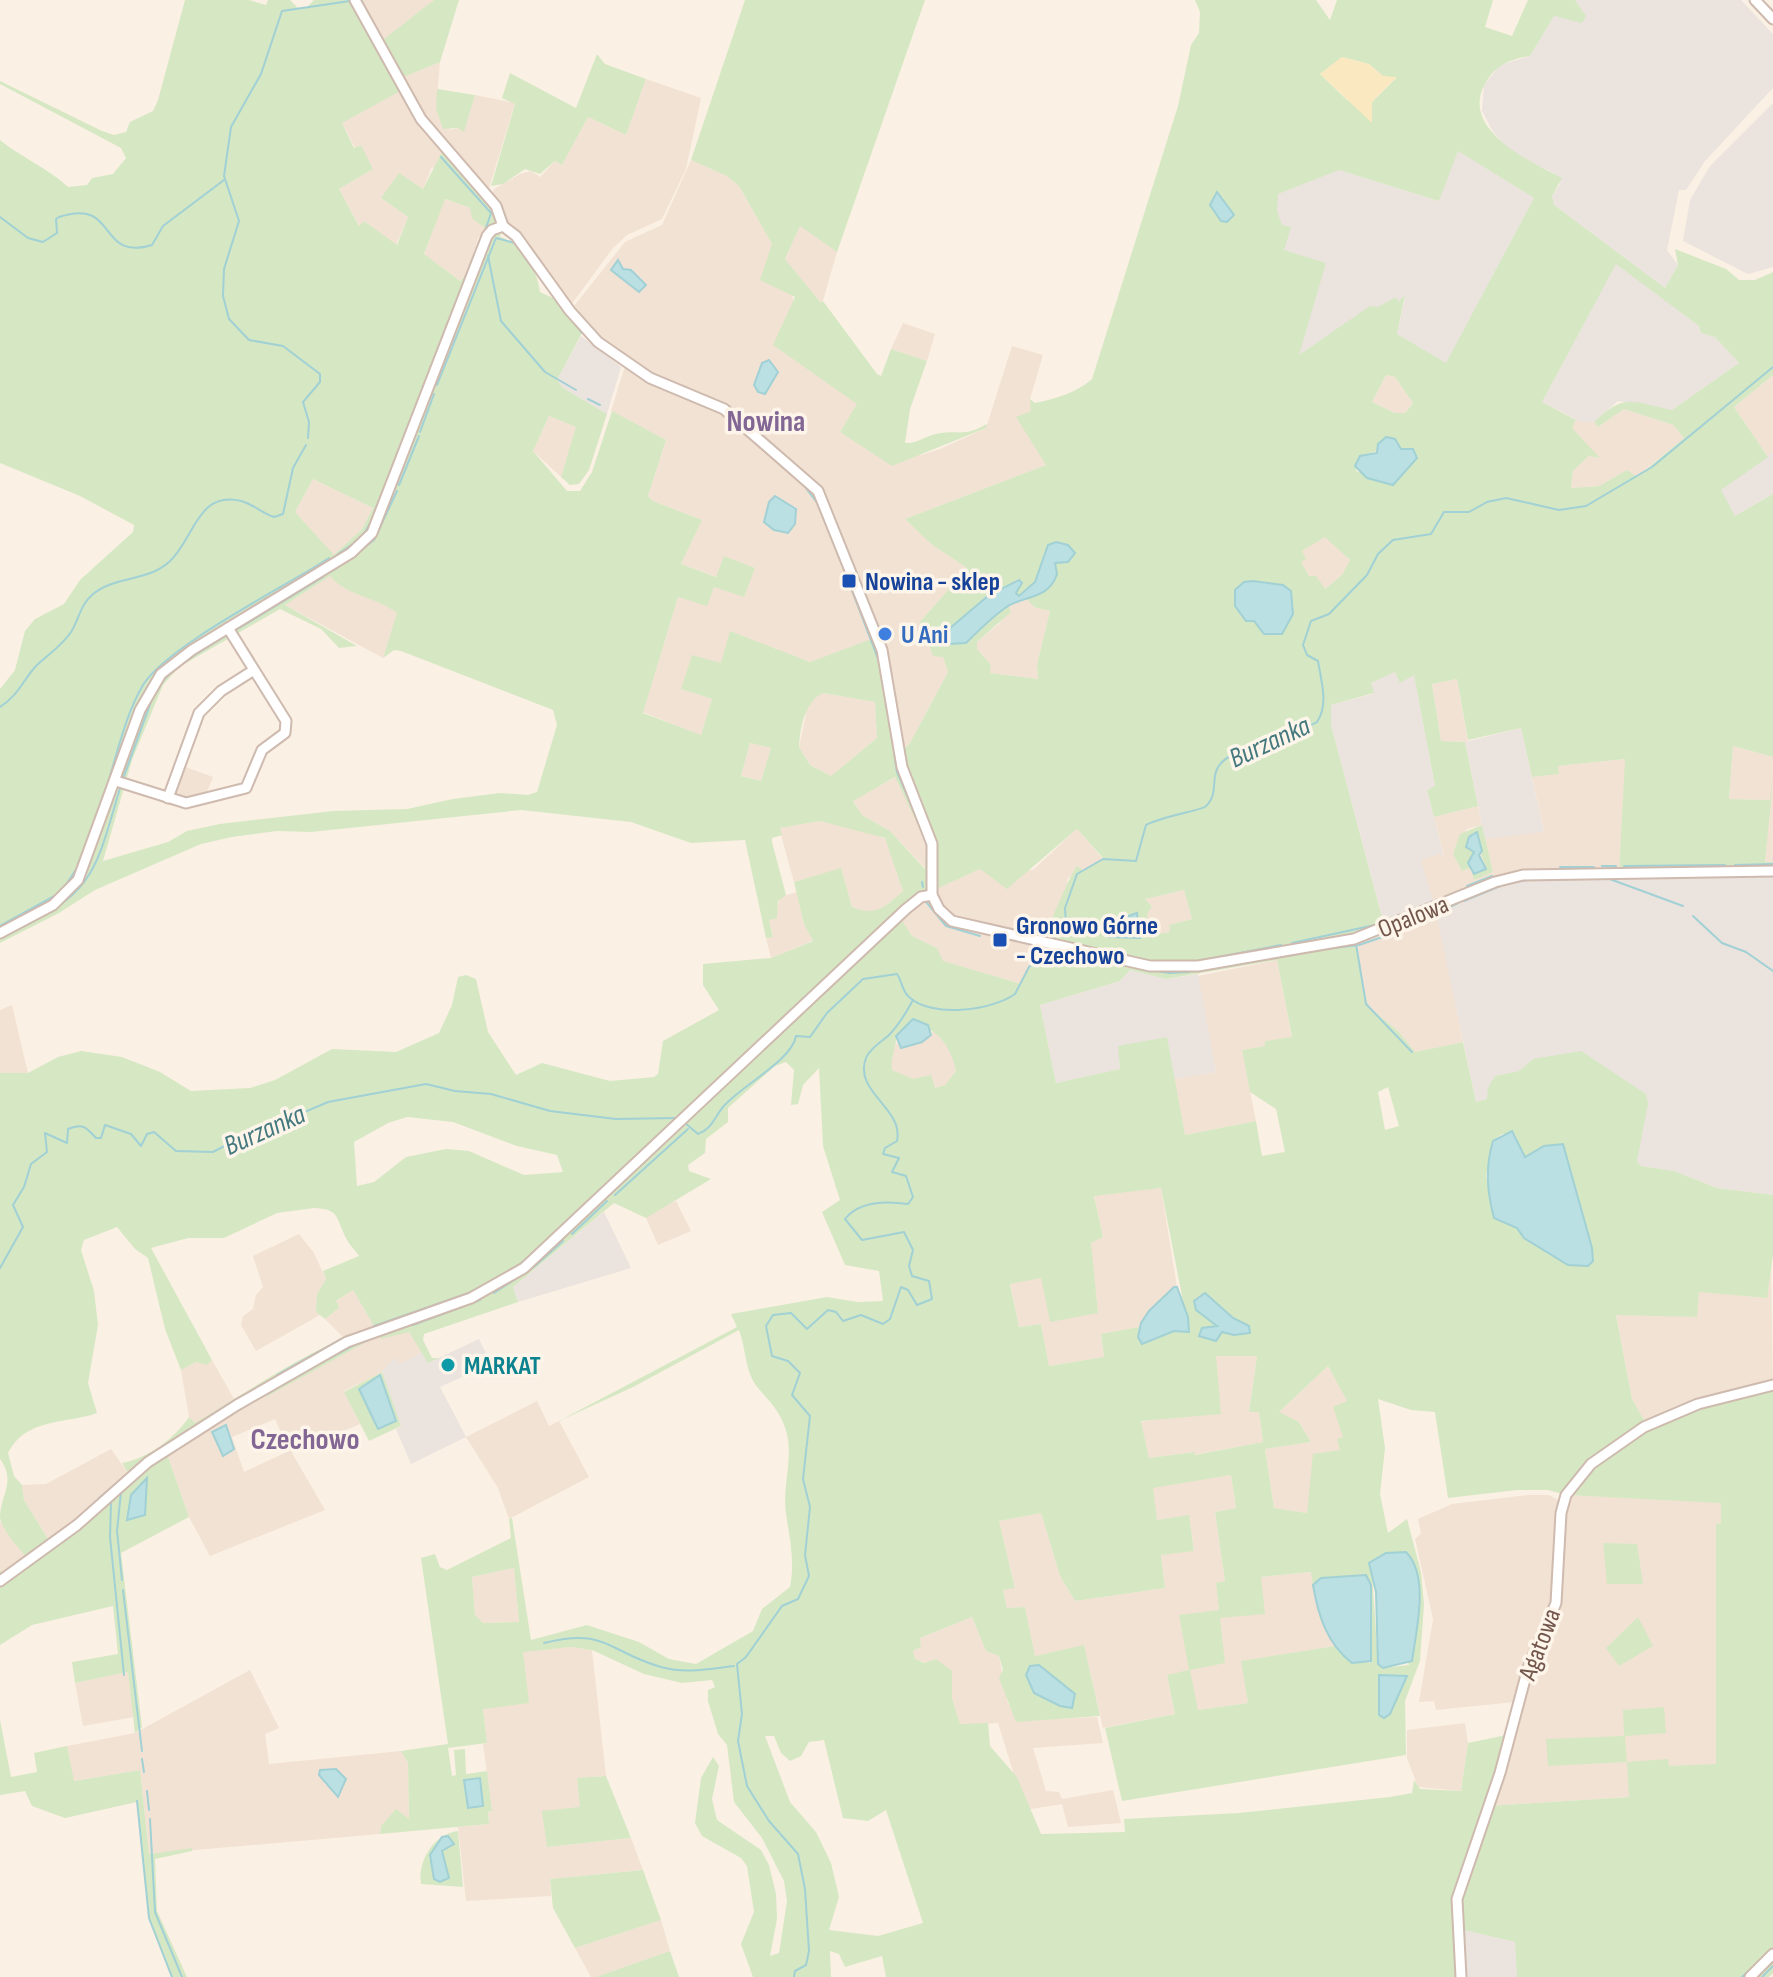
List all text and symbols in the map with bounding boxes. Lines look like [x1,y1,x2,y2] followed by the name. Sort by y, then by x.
[727,404,805,440] district label: Nowina
[865,567,1000,598] place label: Nowina - sklep
[840,572,858,590] marker: Nowina - sklep
[901,620,948,651] place label: U Ani
[876,625,894,643] marker: U Ani
[1224,709,1316,775] water label: Burzanka
[1374,889,1453,946] street label: Opalowa
[1016,911,1158,972] place label: Gronowo Górne - Czechowo
[991,931,1009,949] marker: Gronowo Górne - Czechowo
[219,1098,311,1163] water label: Burzanka
[464,1351,541,1382] place label: MARKAT
[439,1356,457,1374] marker: MARKAT
[250,1422,360,1458] district label: Czechowo
[1512,1604,1568,1686] street label: Agatowa

